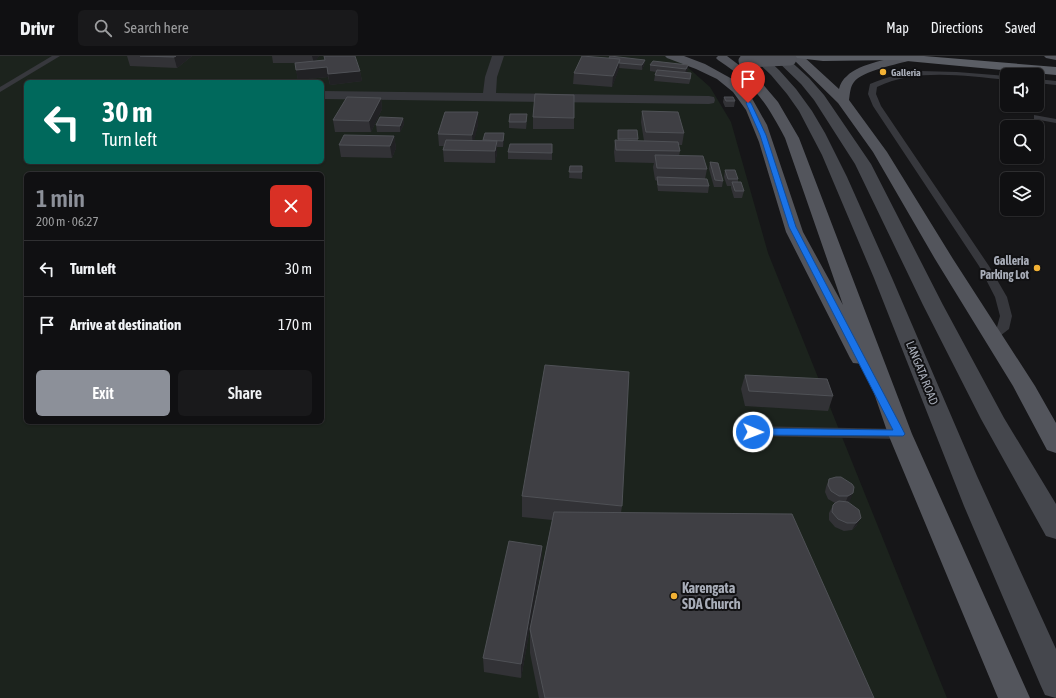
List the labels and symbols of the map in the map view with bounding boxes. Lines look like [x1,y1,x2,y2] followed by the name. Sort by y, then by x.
[731,62,765,103] pin
[878,67,888,77] marker: Galleria
[891,67,921,78] place label: Galleria
[980,254,1030,282] place label: Galleria Parking Lot
[1032,263,1042,273] marker: Galleria Parking Lot
[903,339,941,407] street label: LANGATA ROAD
[732,411,774,453] position arrow
[682,580,741,612] place label: Karengata SDA Church
[669,591,679,601] marker: Karengata SDA Church

